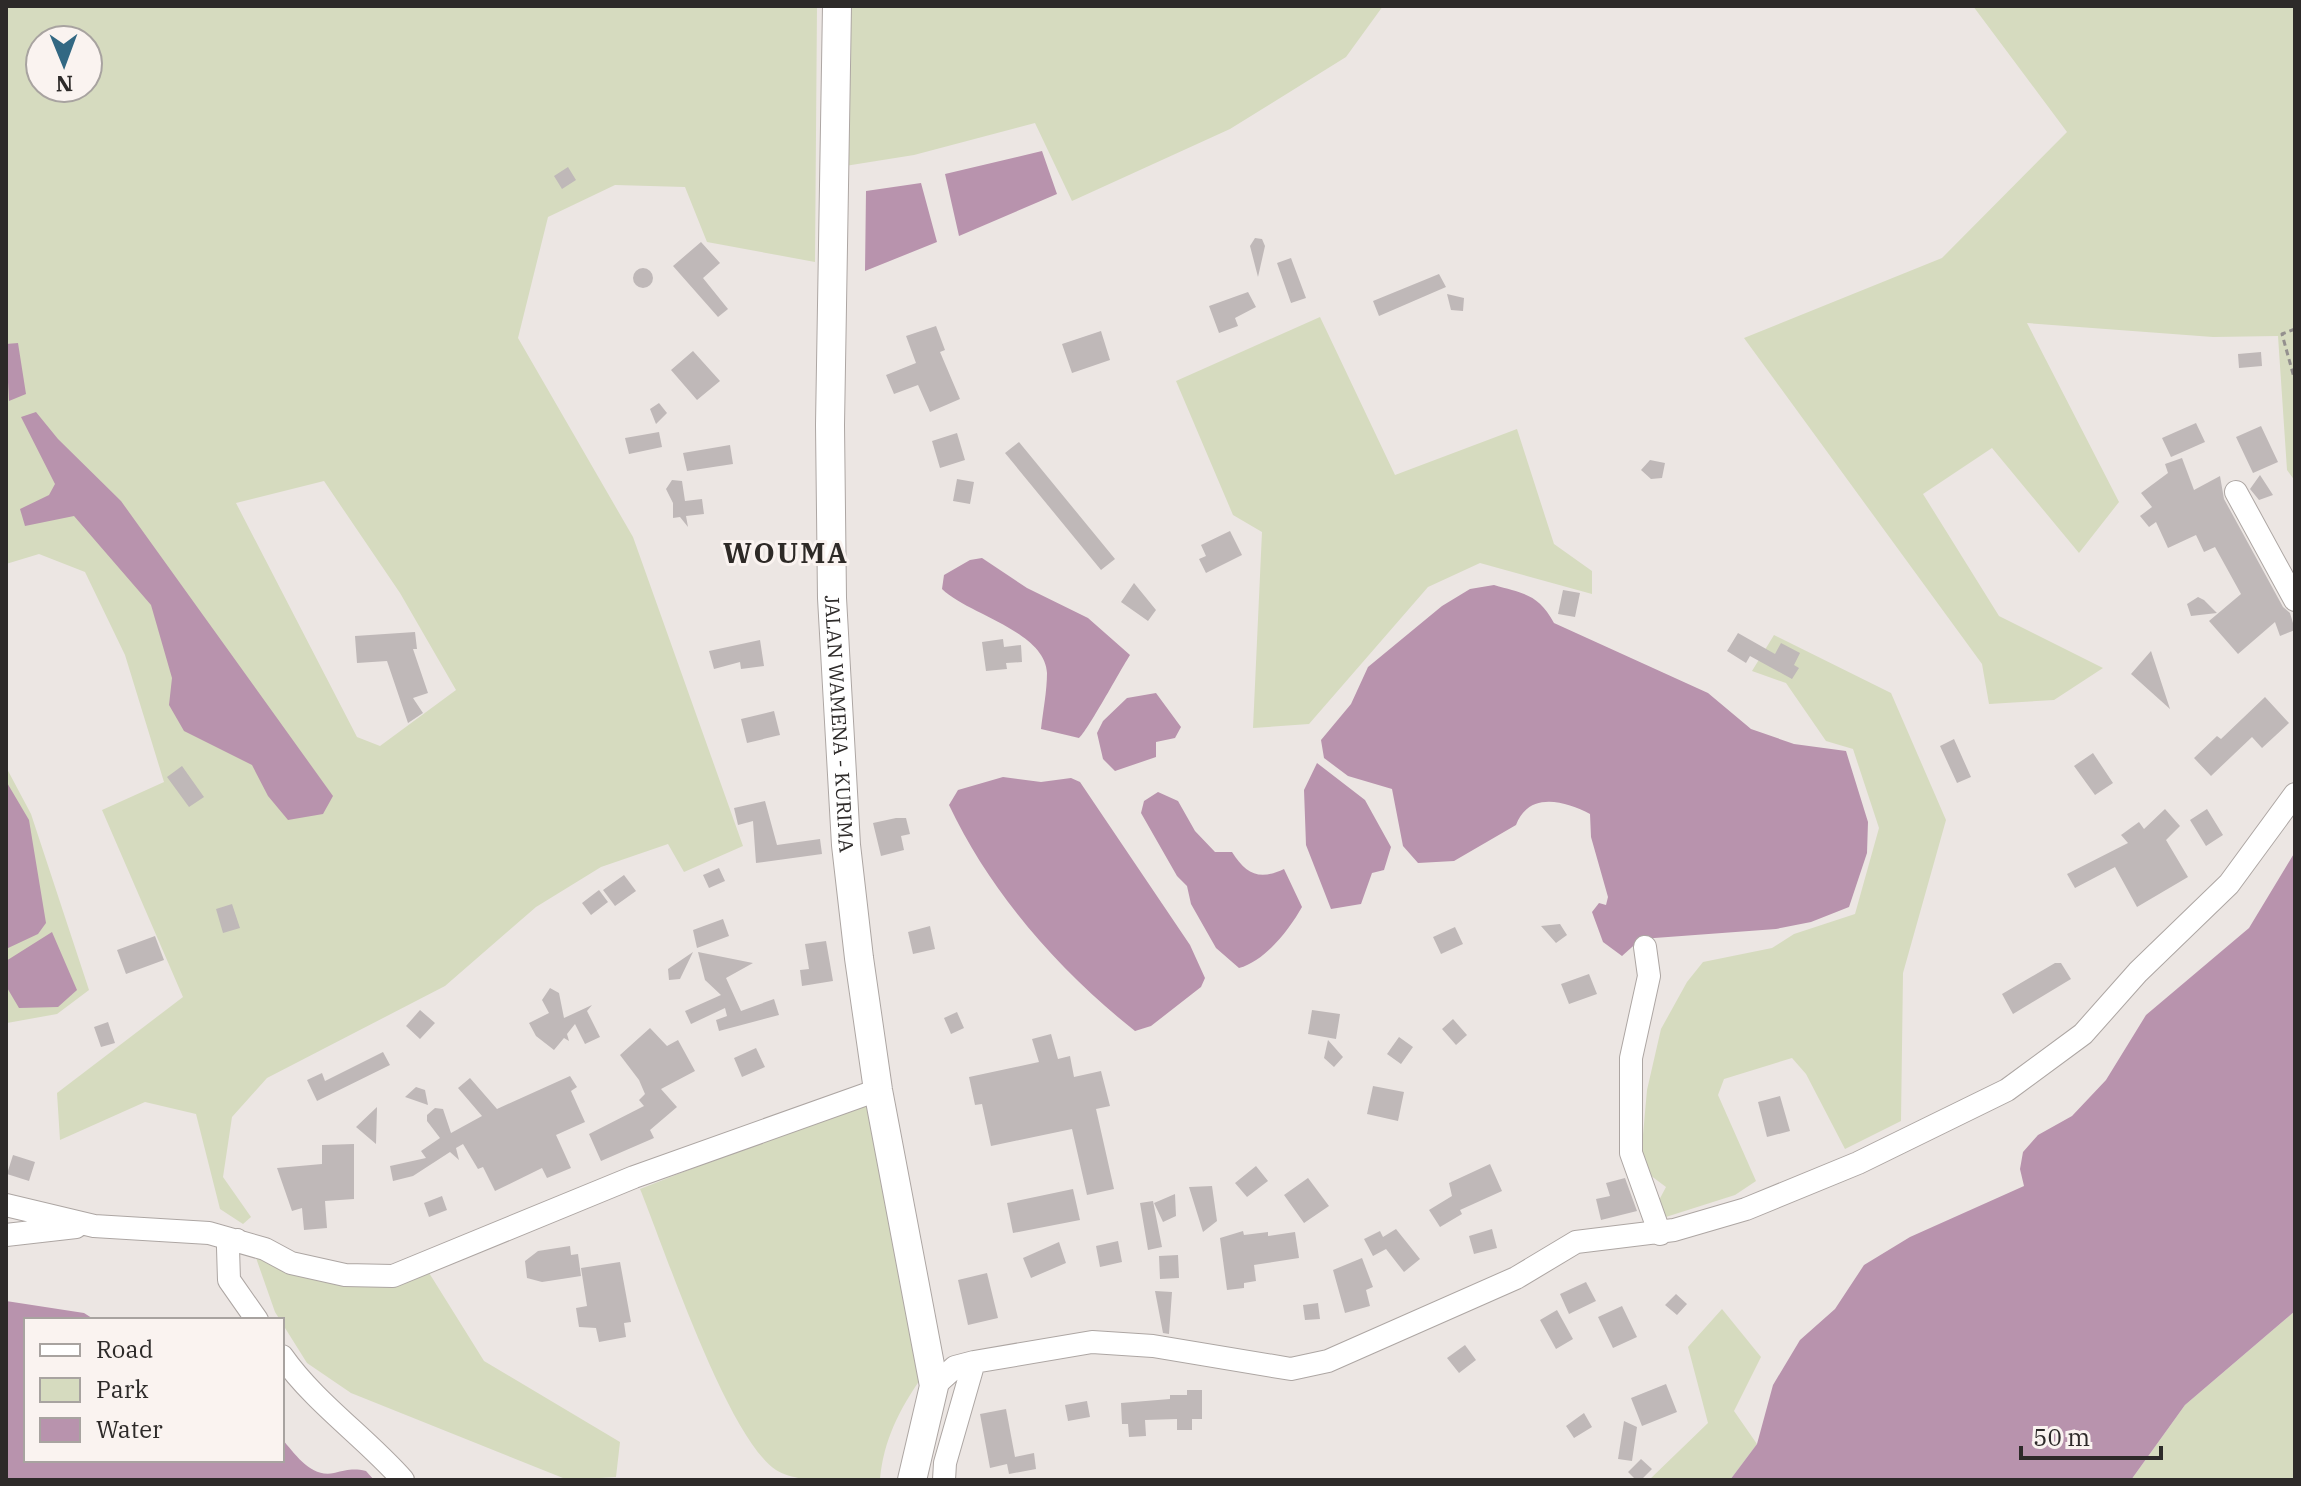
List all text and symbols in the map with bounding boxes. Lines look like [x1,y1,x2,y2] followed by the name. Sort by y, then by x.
[24,24,104,104] north arrow
[55,70,73,99] text: N
[723,534,849,571] district label: WOUMA
[819,594,861,854] street label: JALAN WAMENA - KURIMA
[24,1318,284,1462] legend
[96,1333,153,1365] text: Road
[96,1373,148,1405] text: Park
[2021,1410,2161,1460] scale bar
[96,1413,163,1445] text: Water
[2033,1421,2090,1453] text: 50 m

